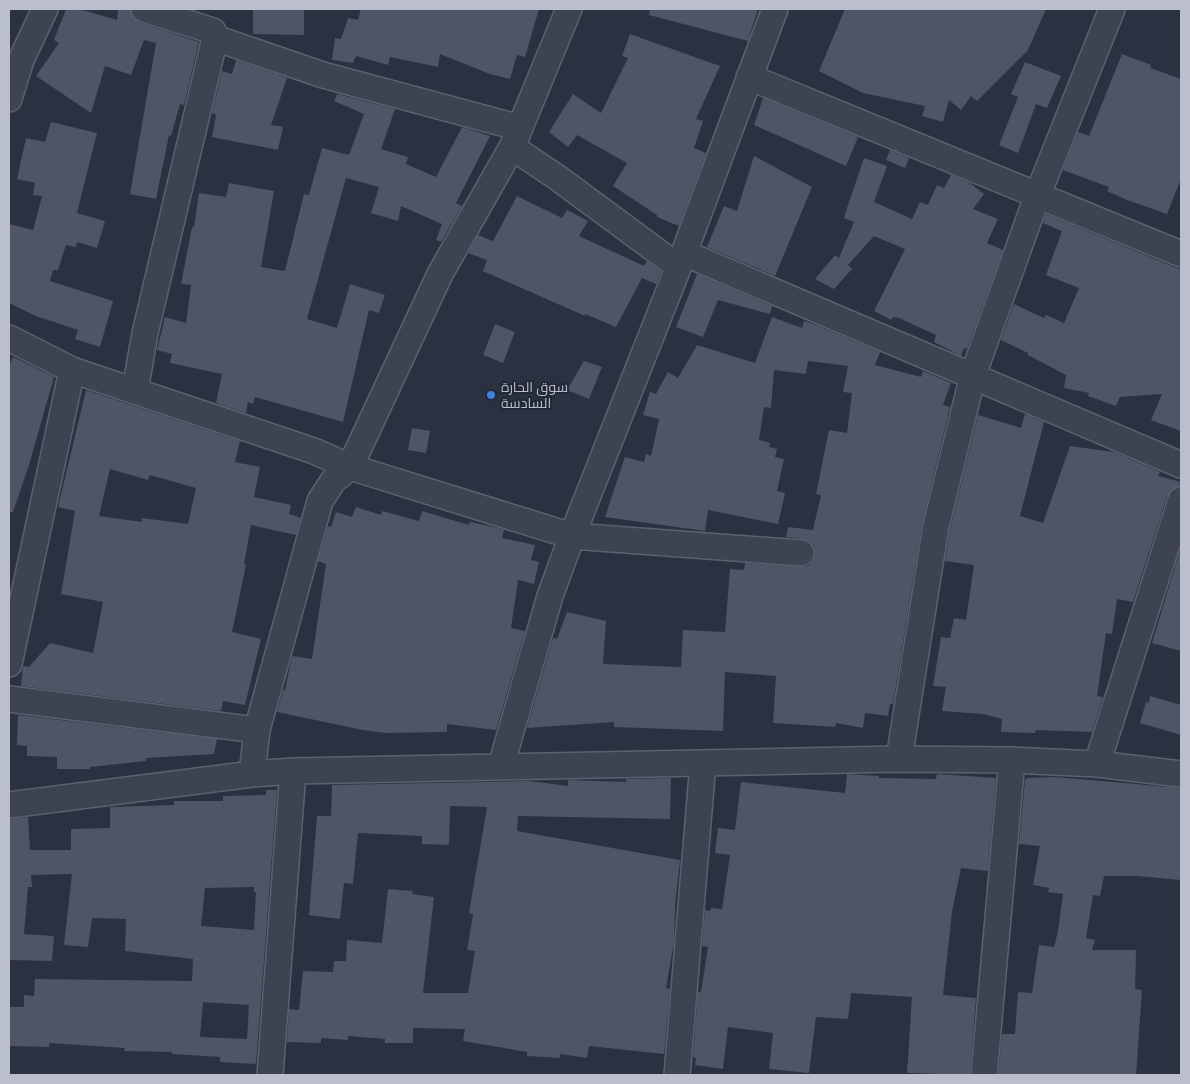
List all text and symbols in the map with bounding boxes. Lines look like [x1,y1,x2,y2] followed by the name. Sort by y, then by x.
[501,378,568,412] place label: سوق الحارة السادسة
[485,389,497,401] marker: سوق الحارة السادسة

